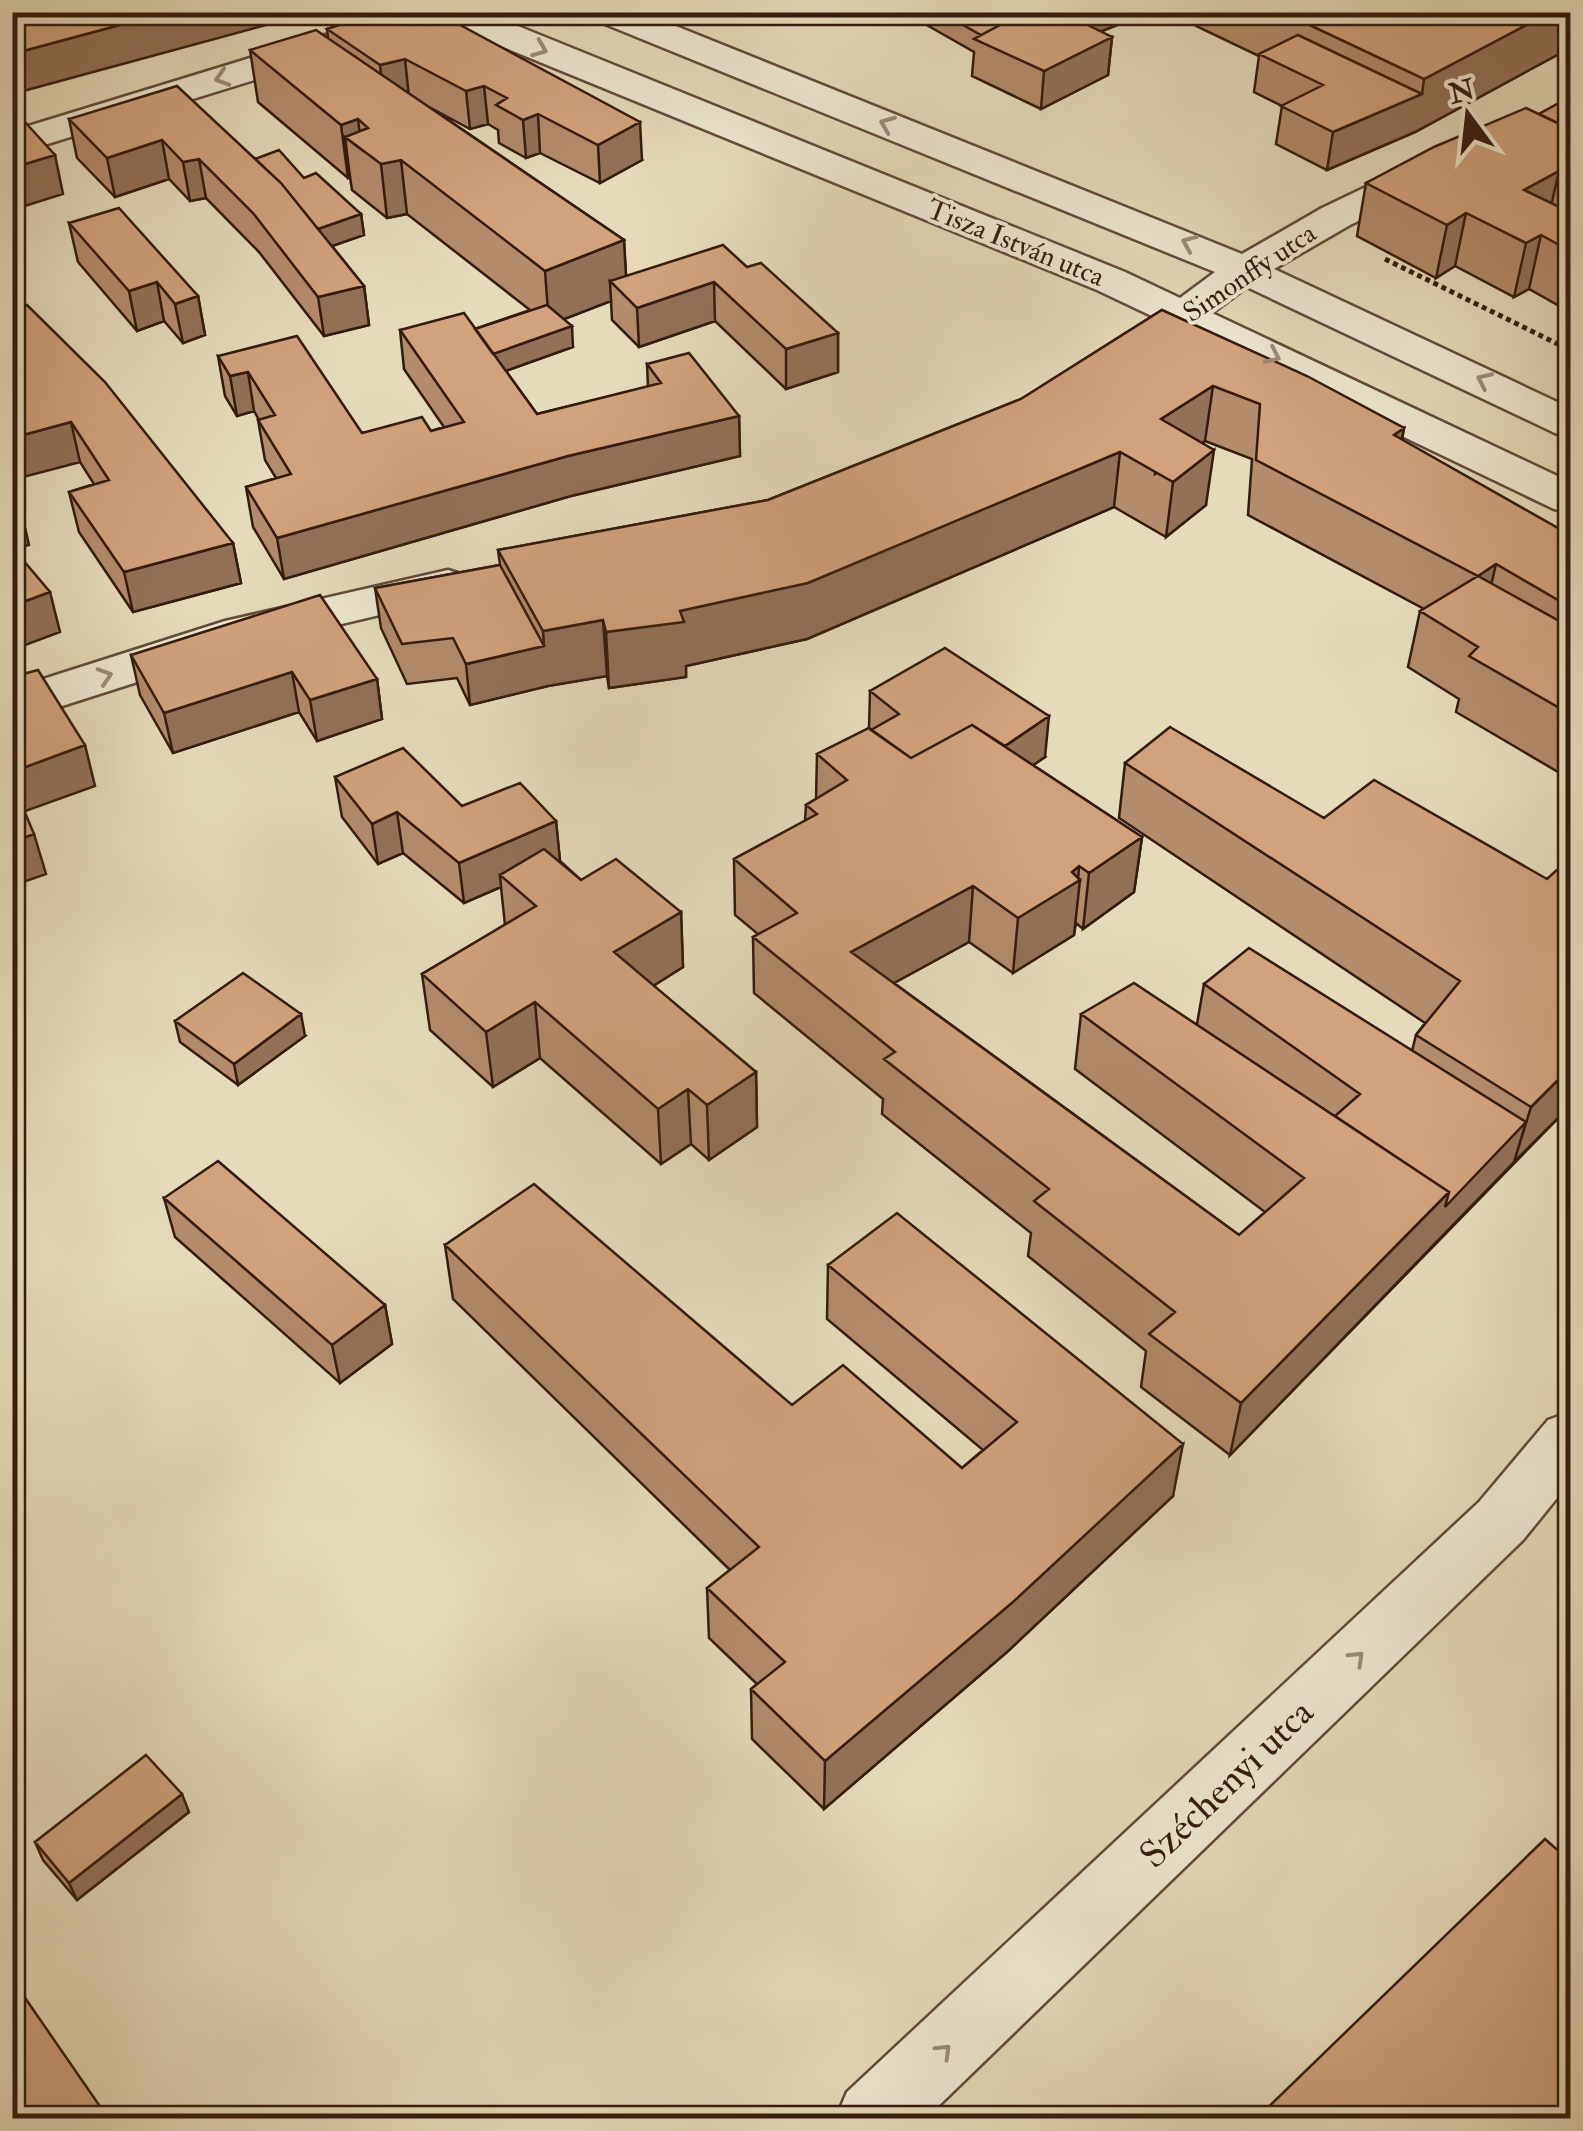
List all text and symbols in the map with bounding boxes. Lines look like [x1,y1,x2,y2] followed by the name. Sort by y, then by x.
[531,38,548,58] one-way arrow
[1418,65,1518,165] north arrow
[215,66,232,87] one-way arrow
[1444,72,1479,113] text: N
[879,115,896,135] one-way arrow
[922,192,1110,295] street label: Tisza István utca
[1177,216,1323,330] street label: Simonffy utca
[1181,235,1198,255] one-way arrow
[1263,343,1281,363] one-way arrow
[1476,372,1494,392] one-way arrow
[96,667,113,688] one-way arrow
[1345,1652,1363,1670] one-way arrow
[1130,1689,1324,1879] street label: Széchenyi utca
[932,2045,951,2063] one-way arrow

